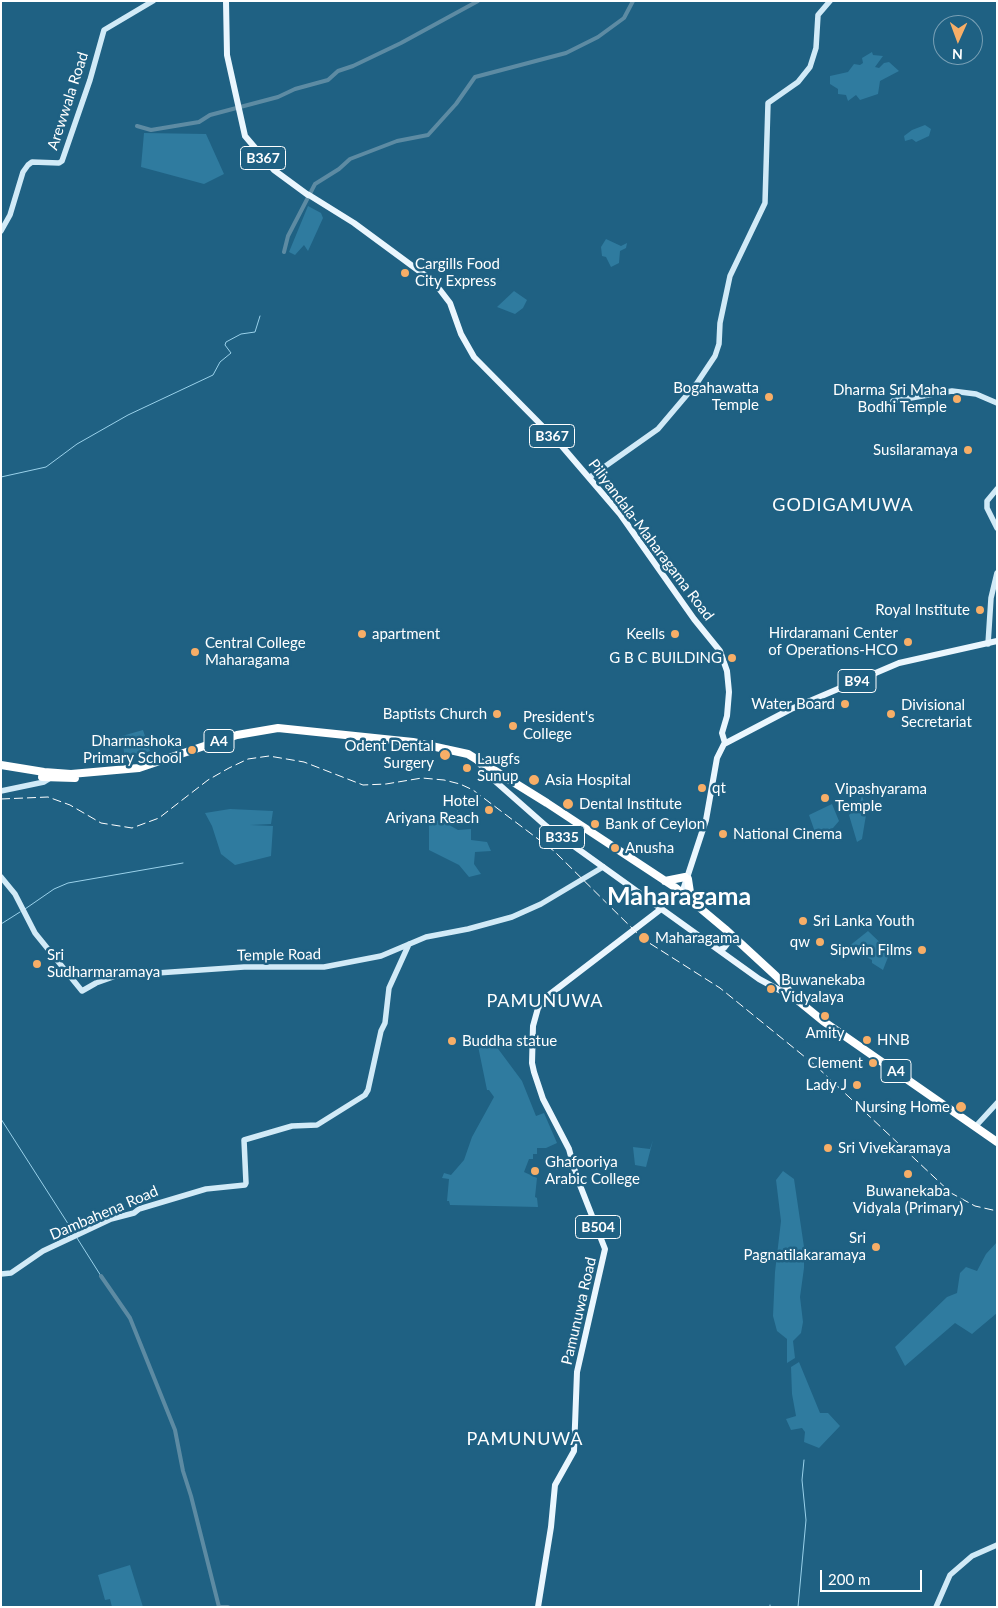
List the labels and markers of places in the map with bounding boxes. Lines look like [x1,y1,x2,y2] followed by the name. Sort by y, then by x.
[415,255,500,290] place label: Cargills Food City Express
[399,267,411,279] marker: Cargills Food City Express
[673,379,759,414] place label: Bogahawatta Temple
[833,381,947,416] place label: Dharma Sri Maha Bodhi Temple
[763,391,775,403] marker: Bogahawatta Temple
[951,393,963,405] marker: Dharma Sri Maha Bodhi Temple
[873,441,958,459] place label: Susilaramaya
[962,444,974,456] marker: Susilaramaya
[875,601,970,619] place label: Royal Institute
[974,604,986,616] marker: Royal Institute
[768,624,898,659] place label: Hirdaramani Center of Operations-HCO
[372,625,440,643] place label: apartment
[626,625,665,643] place label: Keells
[356,628,368,640] marker: apartment
[669,628,681,640] marker: Keells
[205,634,306,669] place label: Central College Maharagama
[902,636,914,648] marker: Hirdaramani Center of Operations-HCO
[189,646,201,658] marker: Central College Maharagama
[609,649,722,667] place label: G B C BUILDING
[726,652,738,664] marker: G B C BUILDING
[751,695,835,713] place label: Water Board
[901,696,972,731] place label: Divisional Secretariat
[839,698,851,710] marker: Water Board
[383,705,487,723] place label: Baptists Church
[491,708,503,720] marker: Baptists Church
[523,708,594,743] place label: President's College
[885,708,897,720] marker: Divisional Secretariat
[507,720,519,732] marker: President's College
[83,732,182,767] place label: Dharmashoka Primary School
[344,737,434,772] place label: Odent Dental Surgery
[186,744,198,756] marker: Dharmashoka Primary School
[438,748,452,762] marker: Odent Dental Surgery
[477,750,520,785] place label: Laugfs Sunup
[461,762,473,774] marker: Laugfs Sunup
[545,771,631,789] place label: Asia Hospital
[527,773,541,787] marker: Asia Hospital
[712,779,726,797] place label: qt
[835,780,927,815] place label: Vipashyarama Temple
[696,782,708,794] marker: qt
[385,792,479,827] place label: Hotel Ariyana Reach
[819,792,831,804] marker: Vipashyarama Temple
[579,795,682,813] place label: Dental Institute
[561,797,575,811] marker: Dental Institute
[483,804,495,816] marker: Hotel Ariyana Reach
[605,815,705,833] place label: Bank of Ceylon
[589,818,601,830] marker: Bank of Ceylon
[733,825,842,843] place label: National Cinema
[717,828,729,840] marker: National Cinema
[625,839,674,857] place label: Anusha
[609,842,621,854] marker: Anusha
[813,912,915,930] place label: Sri Lanka Youth
[797,915,809,927] marker: Sri Lanka Youth
[655,929,740,947] place label: Maharagama
[637,931,651,945] marker: Maharagama
[790,933,810,951] place label: qw
[814,936,826,948] marker: qw
[830,941,912,959] place label: Sipwin Films
[916,944,928,956] marker: Sipwin Films
[47,946,160,981] place label: Sri Sudharmaramaya
[31,958,43,970] marker: Sri Sudharmaramaya
[781,971,865,1006] place label: Buwanekaba Vidyalaya
[765,983,777,995] marker: Buwanekaba Vidyalaya
[819,1010,831,1022] marker: Amity
[805,1024,845,1042] place label: Amity
[877,1031,910,1049] place label: HNB
[462,1032,557,1050] place label: Buddha statue
[861,1034,873,1046] marker: HNB
[446,1035,458,1047] marker: Buddha statue
[808,1054,863,1072] place label: Clement
[867,1057,879,1069] marker: Clement
[806,1076,847,1094] place label: Lady J
[851,1079,863,1091] marker: Lady J
[855,1098,950,1116] place label: Nursing Home
[954,1100,968,1114] marker: Nursing Home
[838,1139,951,1157] place label: Sri Vivekaramaya
[822,1142,834,1154] marker: Sri Vivekaramaya
[545,1153,640,1188] place label: Ghafooriya Arabic College
[529,1165,541,1177] marker: Ghafooriya Arabic College
[902,1168,914,1180] marker: Buwanekaba Vidyala (Primary)
[853,1182,963,1217] place label: Buwanekaba Vidyala (Primary)
[743,1229,866,1264] place label: Sri Pagnatilakaramaya
[870,1241,882,1253] marker: Sri Pagnatilakaramaya

